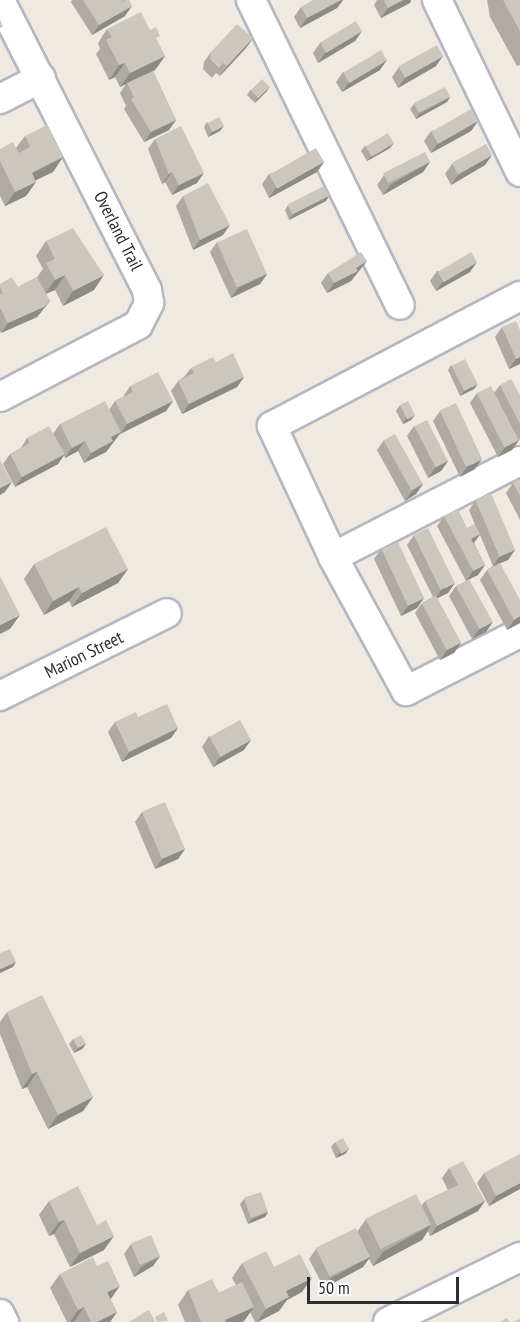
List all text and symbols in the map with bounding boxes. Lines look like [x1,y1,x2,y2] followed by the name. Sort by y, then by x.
[89,187,147,275] street label: Overland Trail
[41,627,127,683] street label: Marion Street
[310,1265,462,1303] scale bar
[318,1276,350,1299] text: 50 m

